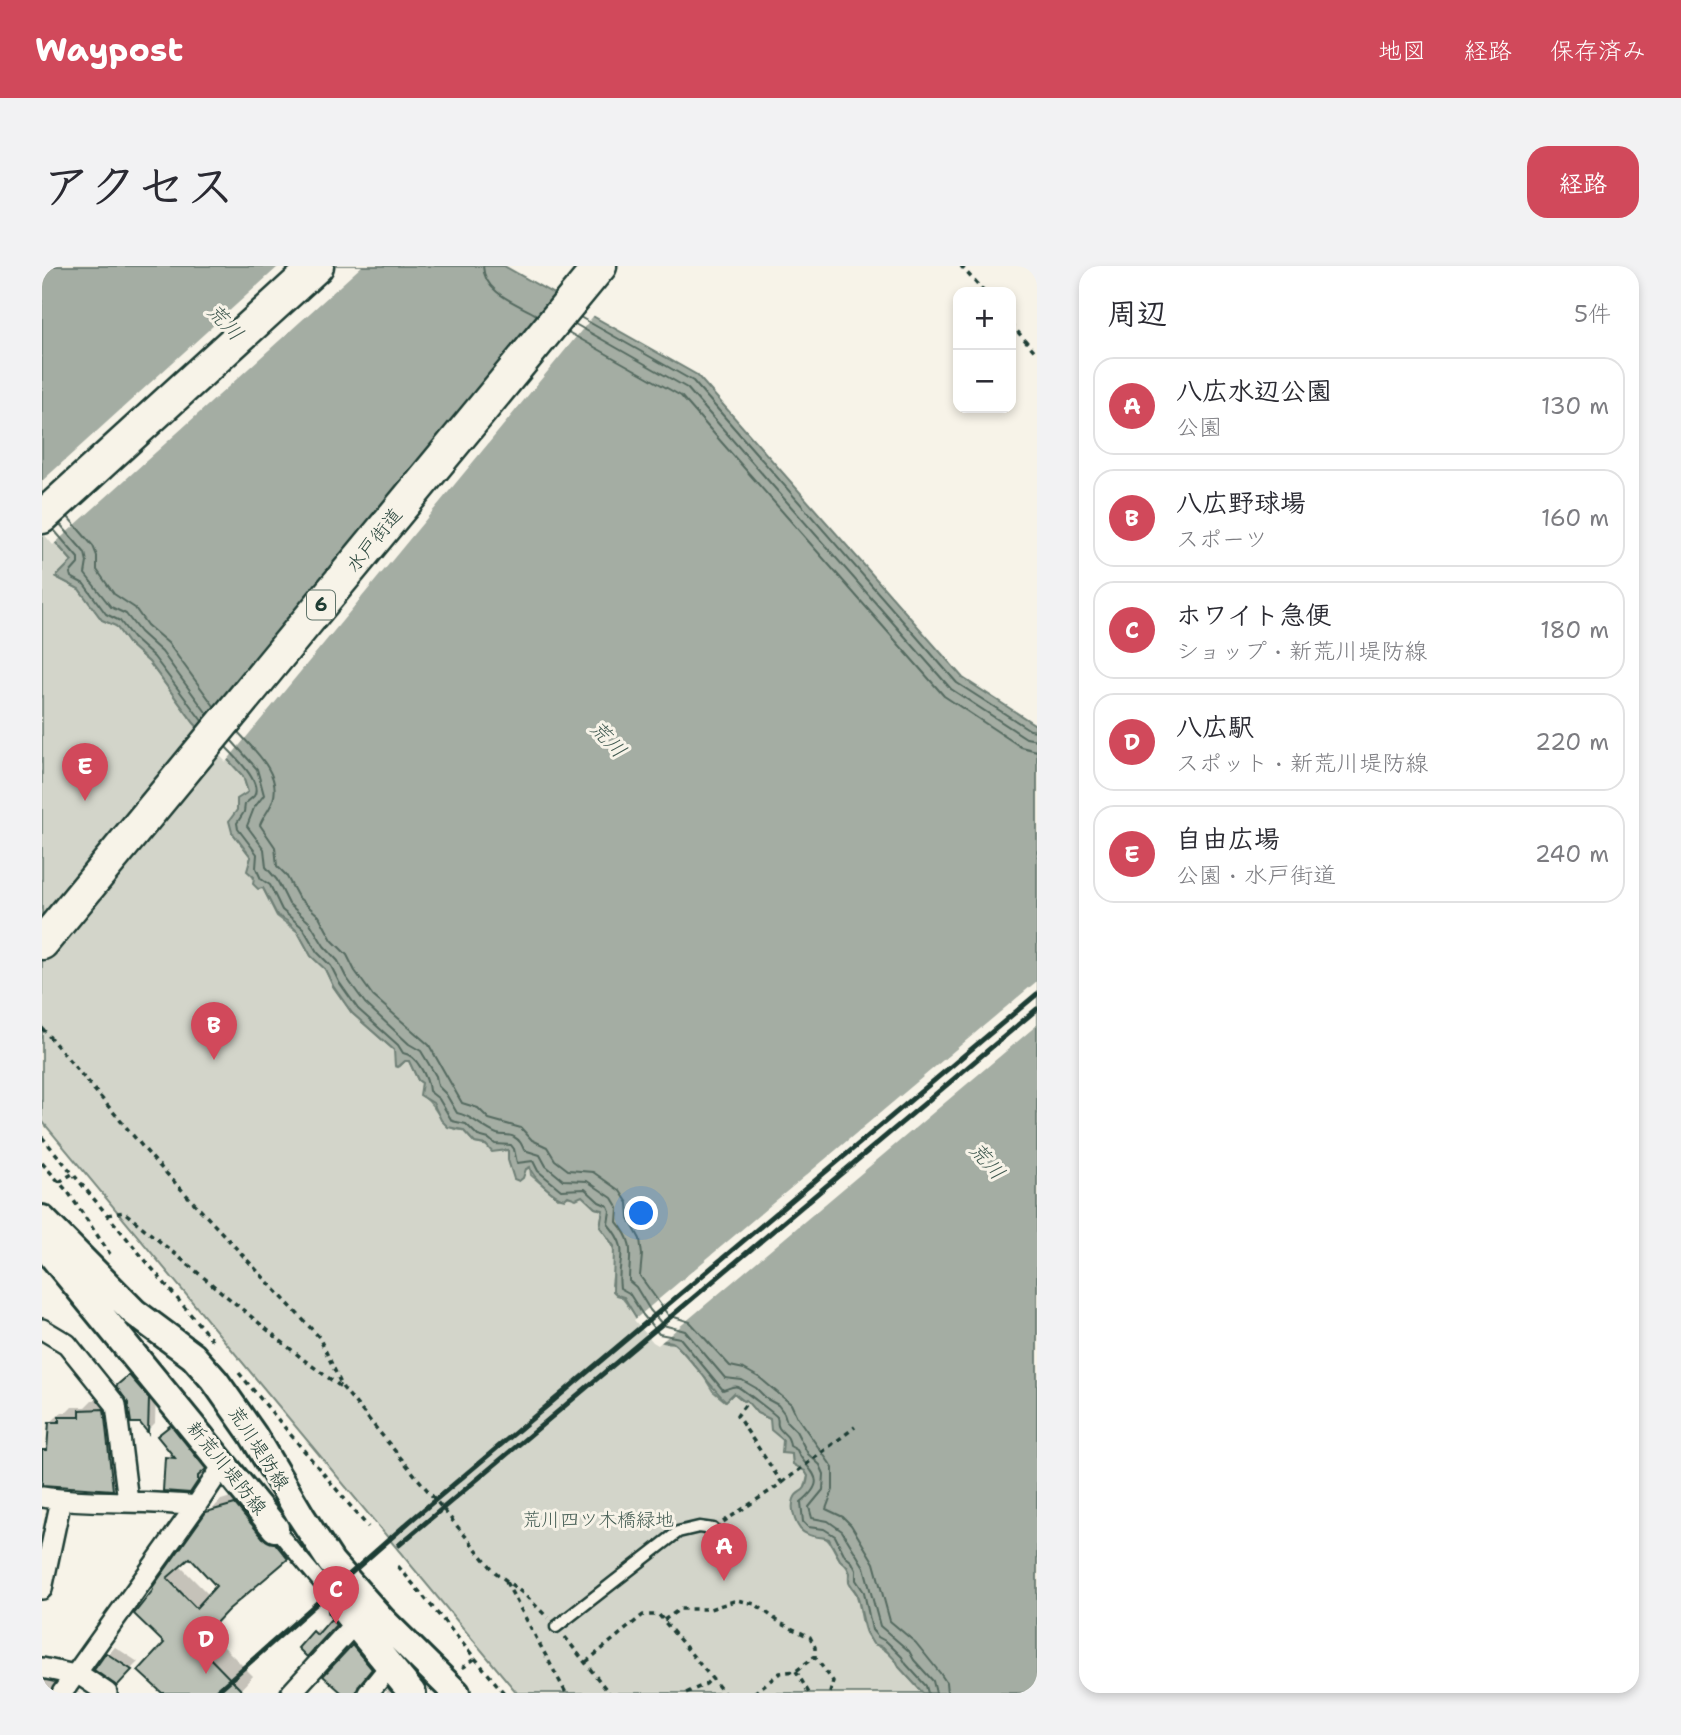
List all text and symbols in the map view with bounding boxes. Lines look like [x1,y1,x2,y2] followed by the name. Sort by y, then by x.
[35,27,183,72] text: Waypost
[1378,35,1426,67] text: 地図
[1464,35,1512,67] text: 経路
[1550,35,1646,67] text: 保存済み
[1527,146,1639,218] button: 経路
[42,153,235,219] text: アクセス
[953,287,1016,413] map controls
[953,287,1016,350] button: +
[1107,293,1167,334] text: 周辺
[200,297,250,347] water label: 荒川
[1574,299,1611,329] text: 5件
[953,350,1016,413] button: −
[1176,373,1332,408] text: 八広水辺公園
[1123,391,1141,421] text: A
[1541,391,1609,421] text: 130 m
[1176,412,1222,442] text: 公園
[1176,485,1306,520] text: 八広野球場
[340,503,408,577] street label: 水戸街道
[1125,503,1139,533] text: B
[1541,503,1609,533] text: 160 m
[1176,524,1268,554] text: スポーツ
[307,590,335,620] road number: 6
[1176,597,1331,632] text: ホワイト急便
[1125,615,1139,645] text: C
[1540,615,1609,645] text: 180 m
[1176,636,1427,666] text: ショップ · 新荒川堤防線
[1176,709,1254,744] text: 八広駅
[583,714,633,764] water label: 荒川
[1124,727,1140,757] text: D
[1535,727,1609,757] text: 220 m
[62,743,108,801] pin: E
[1176,748,1428,778] text: スポット · 新荒川堤防線
[1176,821,1280,856] text: 自由広場
[1124,839,1140,869] text: E
[1535,839,1609,869] text: 240 m
[1176,860,1336,890] text: 公園 · 水戸街道
[191,1002,237,1060] pin: B
[963,1136,1011,1186] water label: 荒川
[624,1196,658,1230] your location
[223,1401,295,1495] street label: 荒川堤防線
[181,1416,273,1520] street label: 新荒川堤防線
[522,1507,674,1532] park label: 荒川四ツ木橋緑地
[701,1523,747,1581] pin: A
[313,1566,359,1624] pin: C
[183,1616,229,1674] pin: D

